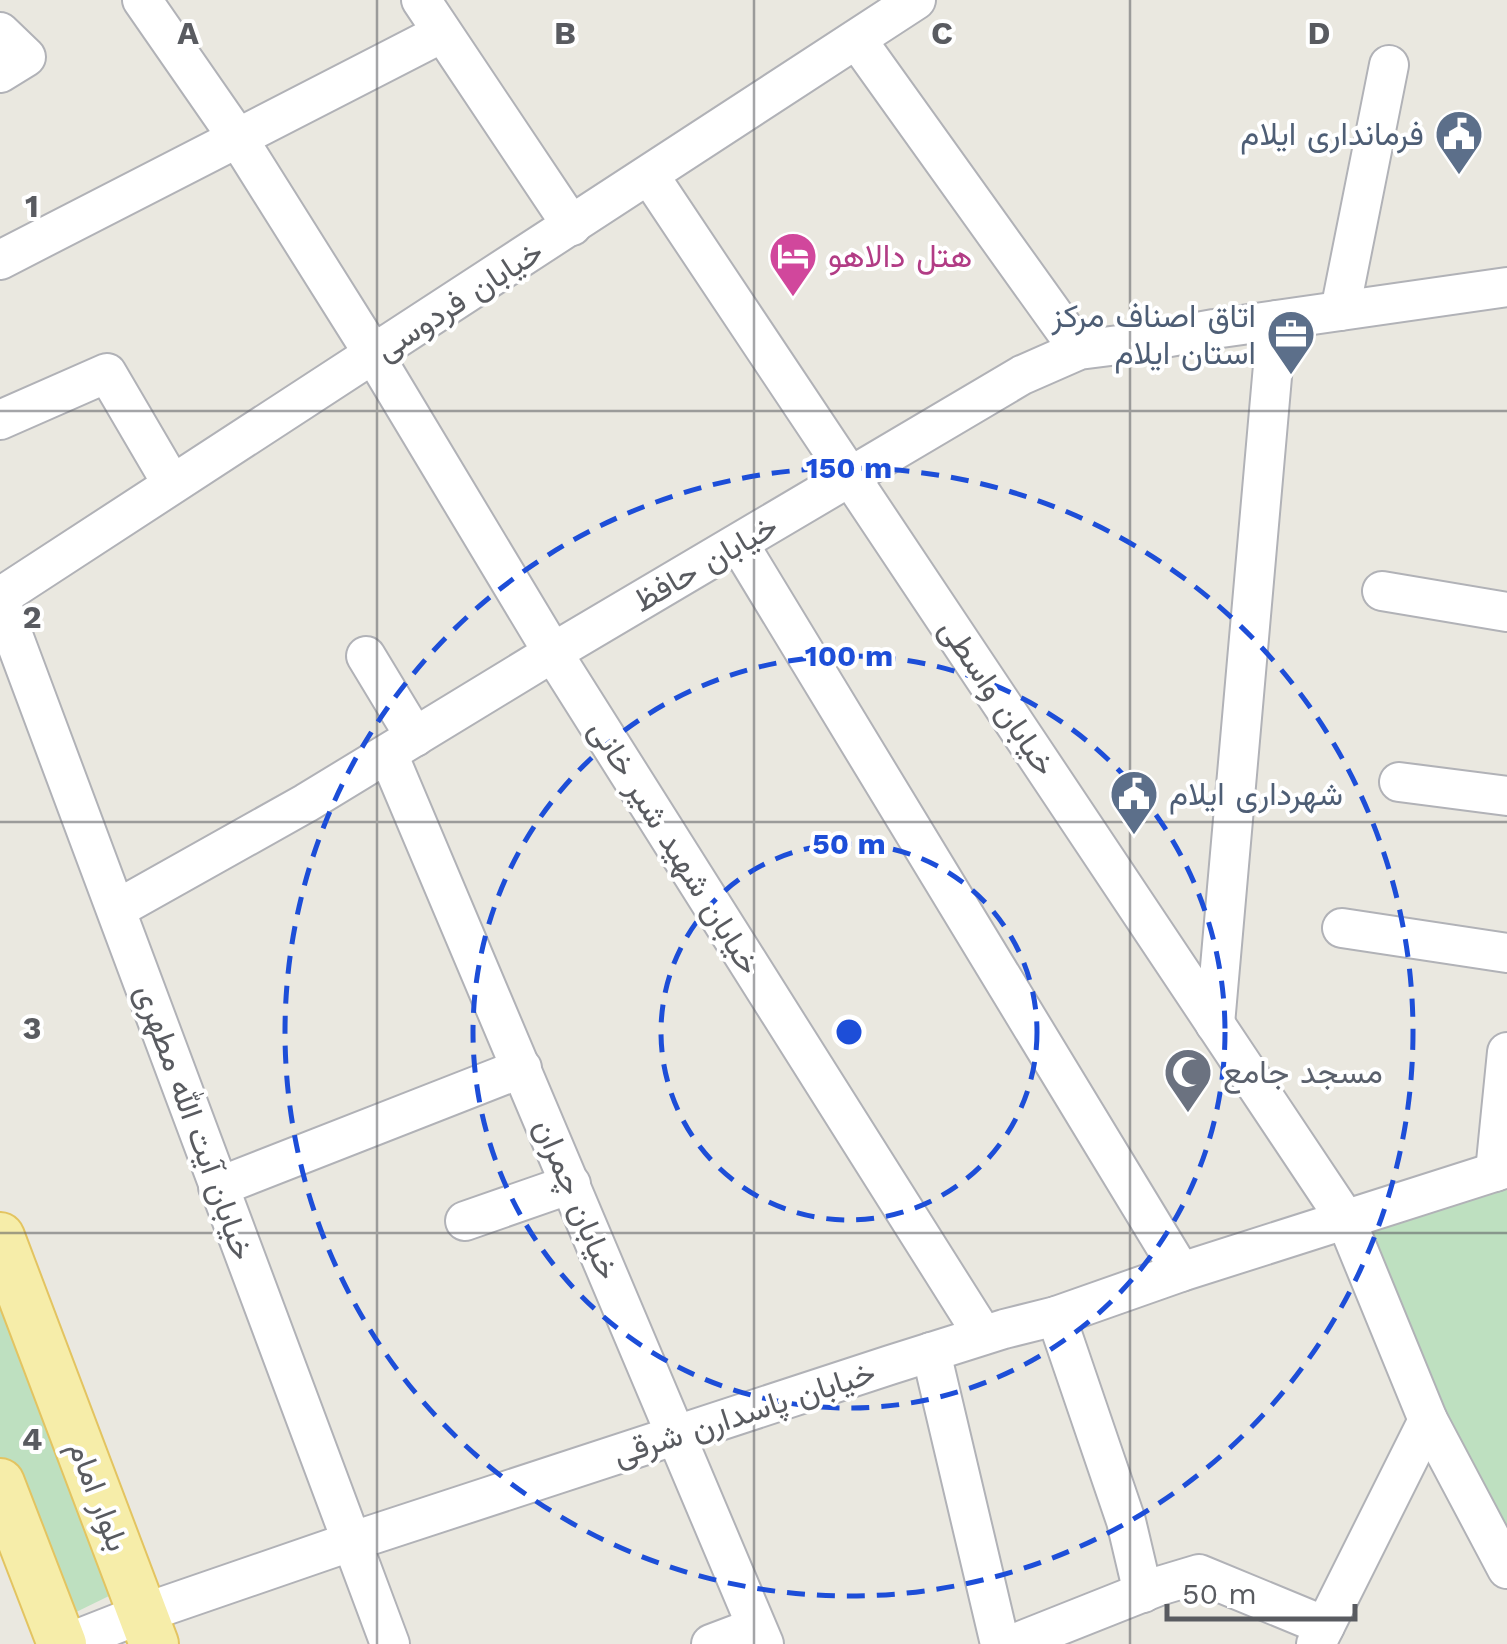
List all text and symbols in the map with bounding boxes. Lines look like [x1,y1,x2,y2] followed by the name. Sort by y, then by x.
[177,14,199,52] text: A
[554,14,576,52] text: B
[931,14,953,52] text: C
[1308,14,1330,52] text: D
[1433,108,1485,176] public building icon: فرمانداری ایلام
[1240,115,1424,155] place label: فرمانداری ایلام
[25,187,39,225] text: 1
[767,230,819,298] hotel icon: هتل دالاهو
[368,232,550,369] street label: خیابان فردوسی
[828,237,972,276] place label: هتل دالاهو
[1051,297,1256,374] place label: اتاق اصناف مرکز استان ایلام
[1265,308,1317,376] office icon: اتاق اصناف مرکز استان ایلام
[806,450,892,485] text: 150 m
[626,506,784,620] street label: خیابان حافظ
[22,598,42,636] text: 2
[931,611,1064,783] street label: خیابان واسطی
[805,638,893,673] text: 100 m
[580,713,769,982] street label: خیابان شهید شیر خانی
[1108,768,1160,836] public building icon: شهرداری ایلام
[1169,775,1343,815] place label: شهرداری ایلام
[812,826,886,861] text: 50 m
[127,979,263,1265] street label: خیابان آیت الله مطهری
[23,1009,41,1047] text: 3
[831,1014,867,1050] centre of rings
[1162,1046,1214,1114] mosque icon: مسجد جامع
[1223,1053,1383,1094] place label: مسجد جامع
[523,1113,628,1286] street label: خیابان چمران
[608,1353,881,1476] street label: خیابان پاسدارن شرقی
[22,1420,42,1458] text: 4
[59,1435,137,1557] street label: بلوار امام
[1167,1559,1354,1621] scale bar
[1182,1576,1257,1611] text: 50 m

